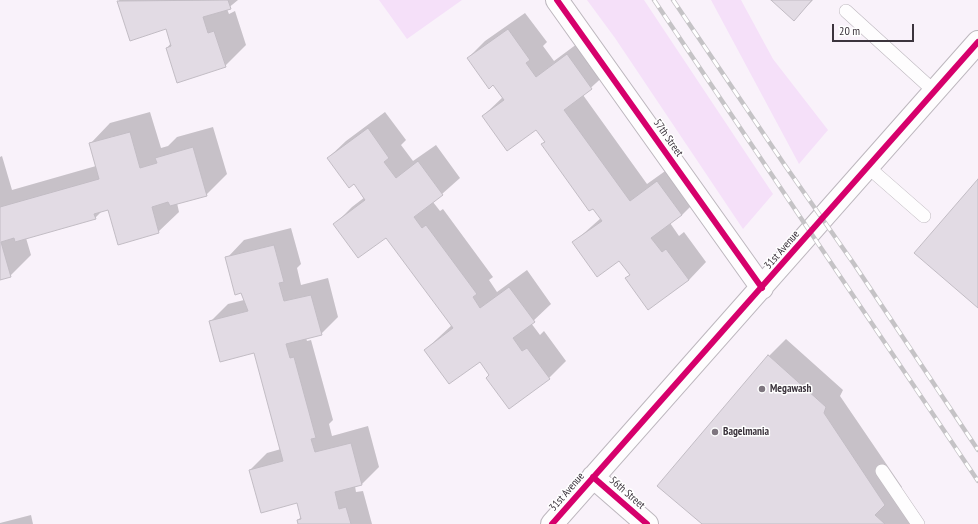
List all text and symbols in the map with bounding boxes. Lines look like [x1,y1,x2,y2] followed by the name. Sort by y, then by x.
[834,16,916,42] scale bar
[839,23,860,38] text: 20 m
[650,117,686,159] street label: 57th Street
[762,228,802,272] street label: 31st Avenue
[770,382,811,396] place label: Megawash
[757,384,767,394] marker: Megawash
[723,425,769,439] place label: Bagelmania
[710,427,720,437] marker: Bagelmania
[547,470,587,514] street label: 31st Avenue
[606,474,648,512] street label: 56th Street

